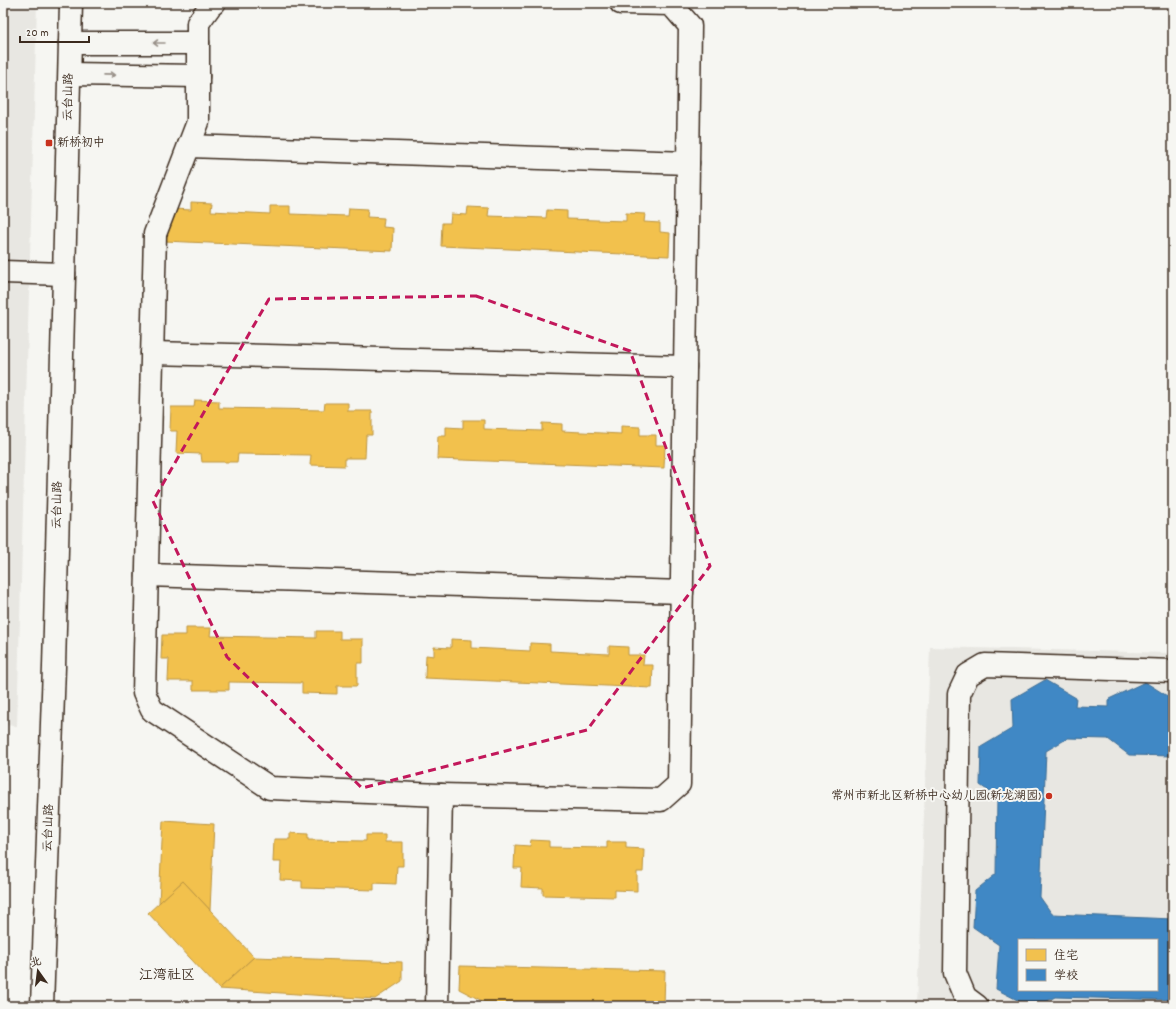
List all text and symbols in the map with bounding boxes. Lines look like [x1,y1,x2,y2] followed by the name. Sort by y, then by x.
[20,18,89,44] scale bar
[26,25,49,42] text: 20 m
[153,39,166,47] one-way arrow
[102,71,115,79] one-way arrow
[60,73,78,121] street label: 云台山路
[57,135,105,152] place label: 新桥初中
[44,138,54,148] marker: 新桥初中
[49,481,67,529] street label: 云台山路
[831,788,1041,805] place label: 常州市新北区新桥中心幼儿园(新龙湖园)
[1044,791,1054,801] marker: 常州市新北区新桥中心幼儿园(新龙湖园)
[40,804,58,852] street label: 云台山路
[1018,939,1158,991] legend
[1054,948,1078,965] text: 住宅
[18,951,58,991] north arrow
[29,954,43,972] text: 北
[139,966,195,986] district label: 江湾社区
[1054,968,1078,985] text: 学校

